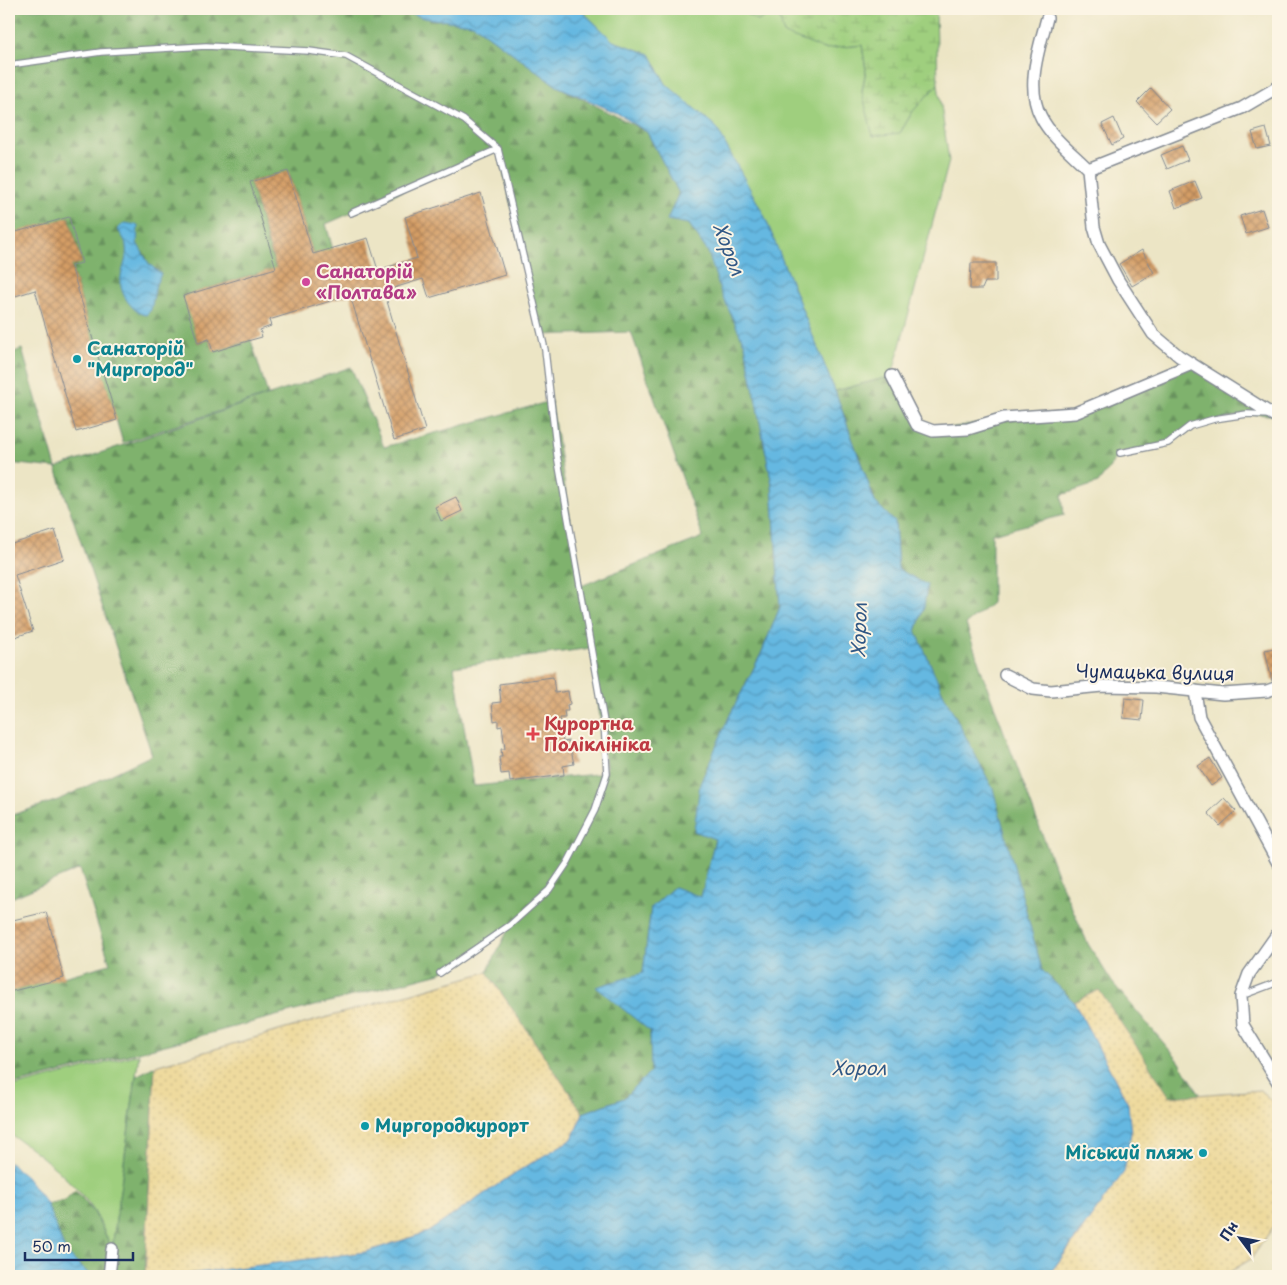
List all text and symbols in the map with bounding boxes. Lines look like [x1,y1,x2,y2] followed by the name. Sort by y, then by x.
[707,218,753,279] water label: Хорол
[316,257,417,305] place label: Санаторій «Полтава»
[300,276,312,288] marker: Санаторій «Полтава»
[87,334,194,382] place label: Санаторій "Миргород"
[71,353,83,365] marker: Санаторій "Миргород"
[843,602,873,658] water label: Хорол
[1075,657,1235,686] street label: Чумацька вулиця
[544,709,651,757] place label: Курортна Поліклініка
[526,727,540,741] marker: Курортна Поліклініка
[832,1053,886,1081] water label: Хорол
[375,1111,529,1138] place label: Миргородкурорт
[359,1120,371,1132] marker: Миргородкурорт
[1065,1138,1193,1165] place label: Міський пляж
[1197,1147,1209,1159] marker: Міський пляж
[1214,1212,1264,1262] north arrow
[1214,1217,1243,1245] text: Пн
[25,1230,132,1262] scale bar
[32,1234,71,1257] text: 50 m

